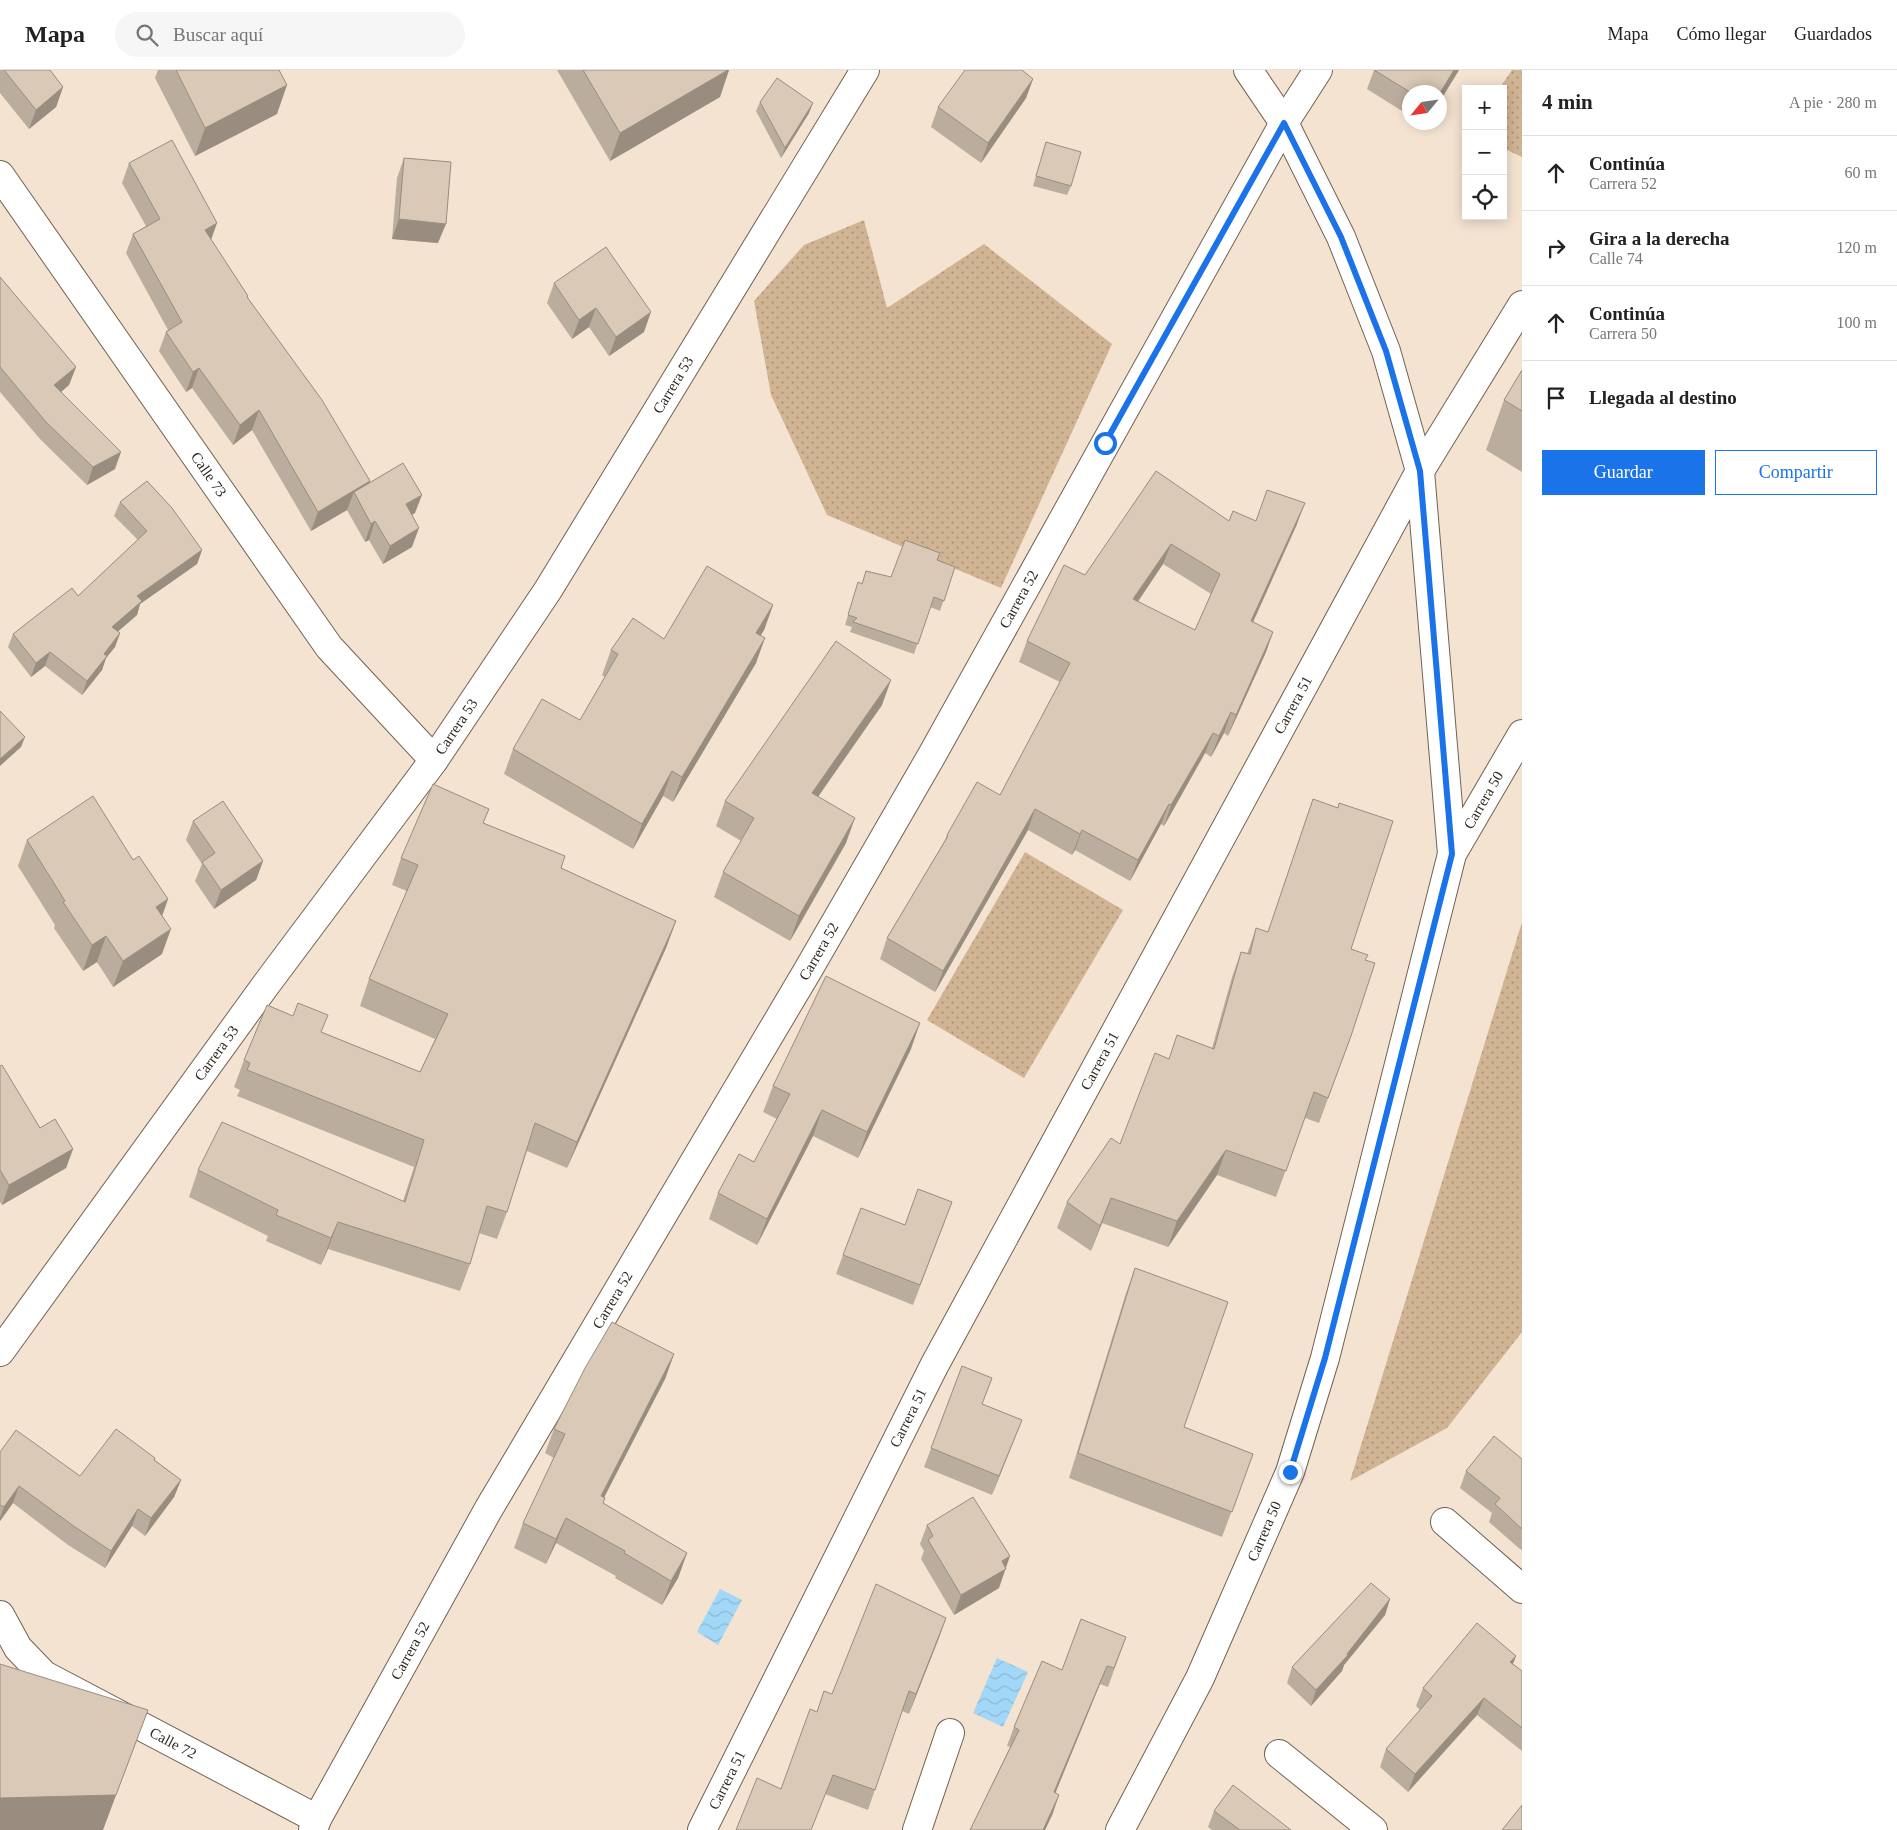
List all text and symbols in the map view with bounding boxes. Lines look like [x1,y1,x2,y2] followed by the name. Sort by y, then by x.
[115,12,465,57] search box
[25,21,85,47] text: Mapa
[133,21,161,49] icon: search
[173,24,263,45] text: Buscar aquí
[1608,24,1649,44] text: Mapa
[1677,24,1766,44] text: Cómo llegar
[1794,24,1872,44] text: Guardados
[1402,85,1447,130] north arrow
[1462,85,1507,220] map controls
[1462,85,1507,130] button: +
[1542,90,1593,114] text: 4 min
[1789,94,1877,111] text: A pie · 280 m
[1462,130,1507,175] button: −
[1589,153,1665,174] text: Continúa
[1542,159,1570,187] icon: ahead
[1845,164,1877,181] text: 60 m
[1462,175,1507,220] button: locate
[1589,175,1657,192] text: Carrera 52
[1589,228,1730,249] text: Gira a la derecha
[1542,234,1570,262] icon: right
[1837,239,1877,256] text: 120 m
[1589,250,1643,267] text: Calle 74
[1589,303,1665,324] text: Continúa
[1542,309,1570,337] icon: ahead
[1837,314,1877,331] text: 100 m
[1589,325,1657,342] text: Carrera 50
[650,353,696,416] street label: Carrera 53
[1542,384,1570,412] icon: arrive
[1589,387,1737,408] text: Llegada al destino
[1094,432,1117,455] route start
[188,449,230,500] street label: Calle 73
[1542,450,1705,495] button: Guardar
[1715,450,1877,495] button: Compartir
[996,568,1041,631] street label: Carrera 52
[1271,673,1315,737] street label: Carrera 51
[432,696,481,758] street label: Carrera 53
[1460,769,1506,832] street label: Carrera 50
[796,920,842,983] street label: Carrera 52
[191,1023,242,1084] street label: Carrera 53
[1077,1029,1122,1093] street label: Carrera 51
[589,1268,636,1331] street label: Carrera 52
[887,1386,930,1450] street label: Carrera 51
[1279,1461,1302,1484] route end
[1244,1499,1284,1564] street label: Carrera 50
[388,1619,433,1683] street label: Carrera 52
[147,1724,199,1762] street label: Calle 72
[706,1748,748,1812] street label: Carrera 51

